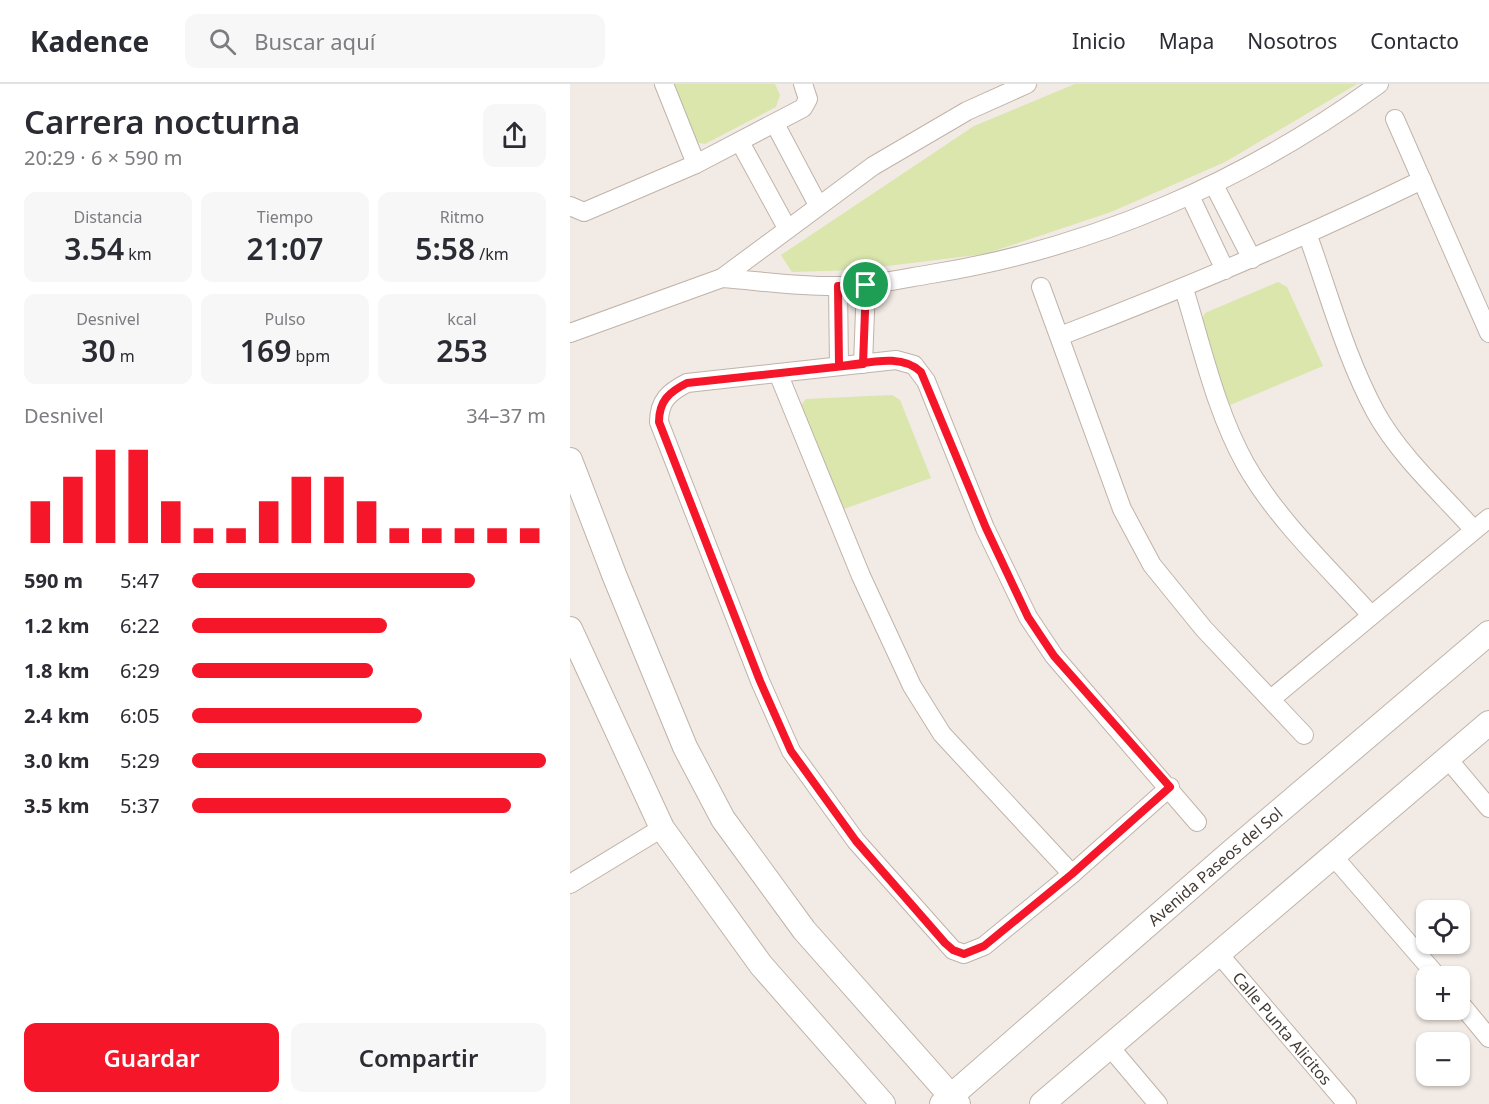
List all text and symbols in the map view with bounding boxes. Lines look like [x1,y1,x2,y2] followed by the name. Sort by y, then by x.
[185,14,605,68] search box
[30,22,149,60] text: Kadence
[206,25,239,58] icon: search
[254,26,375,56] text: Buscar aquí
[1072,27,1126,55] text: Inicio
[1159,27,1214,55] text: Mapa
[1247,27,1337,55] text: Nosotros
[1370,27,1459,55] text: Contacto
[24,99,300,144] text: Carrera nocturna
[483,104,546,167] button: share
[24,144,182,171] text: 20:29 · 6 × 590 m
[74,206,142,228] text: Distancia
[257,206,313,228] text: Tiempo
[440,206,484,228] text: Ritmo
[64,228,124,269] text: 3.54
[247,228,323,269] text: 21:07
[415,228,475,269] text: 5:58
[124,243,152,265] text: km
[475,243,509,265] text: /km
[840,259,891,310] pin
[849,268,882,301] icon: arrive
[76,308,140,330] text: Desnivel
[264,308,306,330] text: Pulso
[447,308,477,330] text: kcal
[81,330,116,371] text: 30
[240,330,291,371] text: 169
[436,330,488,371] text: 253
[116,345,135,367] text: m
[291,345,330,367] text: bpm
[24,402,104,429] text: Desnivel
[466,402,546,429] text: 34–37 m
[24,567,83,594] text: 590 m
[120,567,160,594] text: 5:47
[24,612,90,639] text: 1.2 km
[120,612,160,639] text: 6:22
[24,657,90,684] text: 1.8 km
[120,657,160,684] text: 6:29
[24,702,90,729] text: 2.4 km
[120,702,160,729] text: 6:05
[24,747,90,774] text: 3.0 km
[120,747,160,774] text: 5:29
[24,792,90,819] text: 3.5 km
[120,792,160,819] text: 5:37
[1143,802,1287,931] street label: Avenida Paseos del Sol
[1416,900,1470,1086] map controls
[1416,900,1470,954] button: locate
[1416,966,1470,1020] button: +
[1228,967,1337,1090] street label: Calle Punta Alicitos
[24,1023,279,1092] button: Guardar
[291,1023,546,1092] button: Compartir
[1416,1032,1470,1086] button: −

